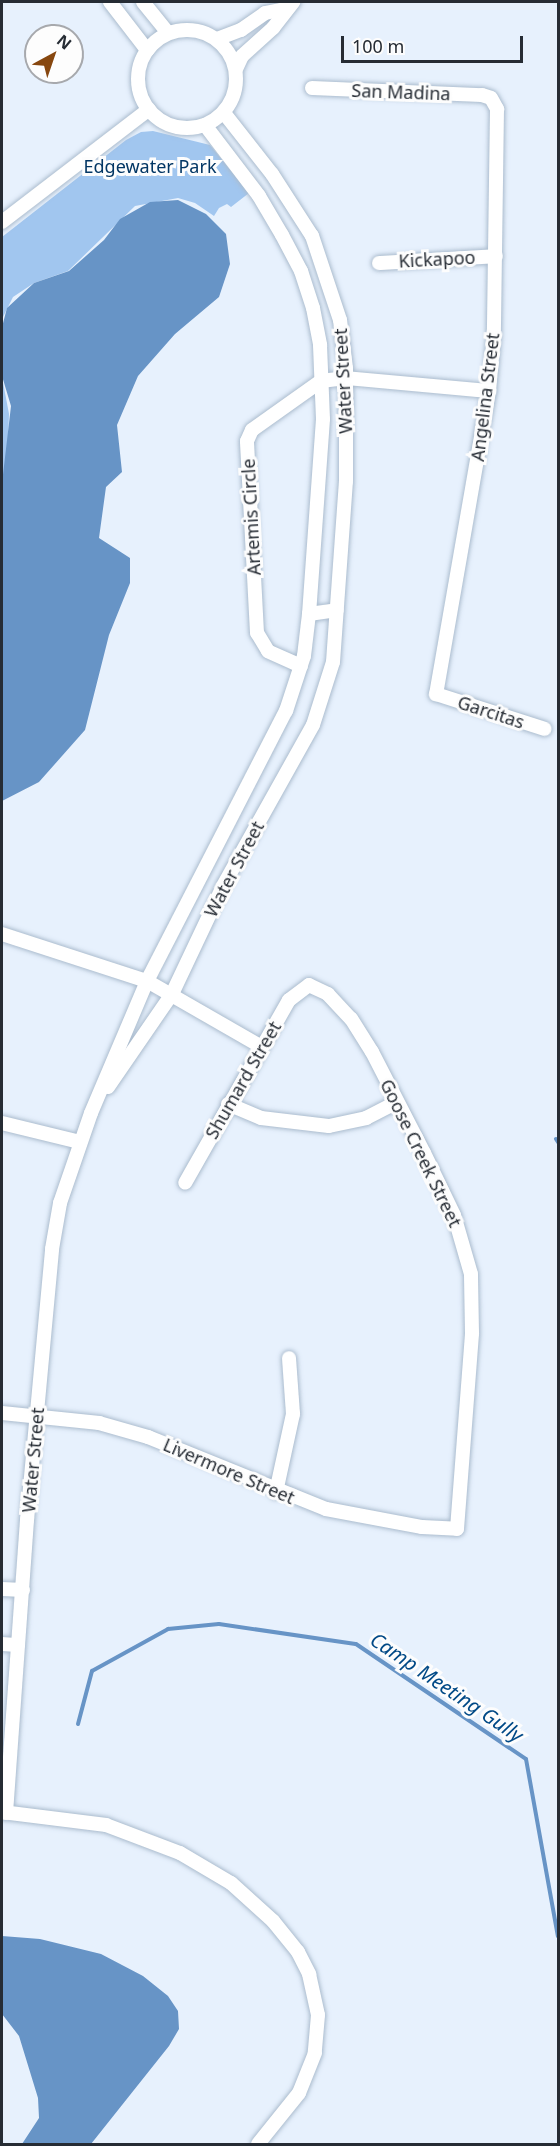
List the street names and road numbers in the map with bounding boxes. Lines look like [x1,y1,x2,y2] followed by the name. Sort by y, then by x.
[351,79,451,105] street label: San Madina
[398,246,476,272] street label: Kickapoo
[329,328,357,434] street label: Water Street
[466,332,504,462] street label: Angelina Street
[237,458,265,576] street label: Artemis Circle
[455,691,527,733] street label: Garcitas
[200,817,268,921] street label: Water Street
[201,1017,285,1143] street label: Shumard Street
[376,1076,466,1230] street label: Goose Creek Street
[18,1407,48,1513] street label: Water Street
[160,1434,298,1508] street label: Livermore Street

